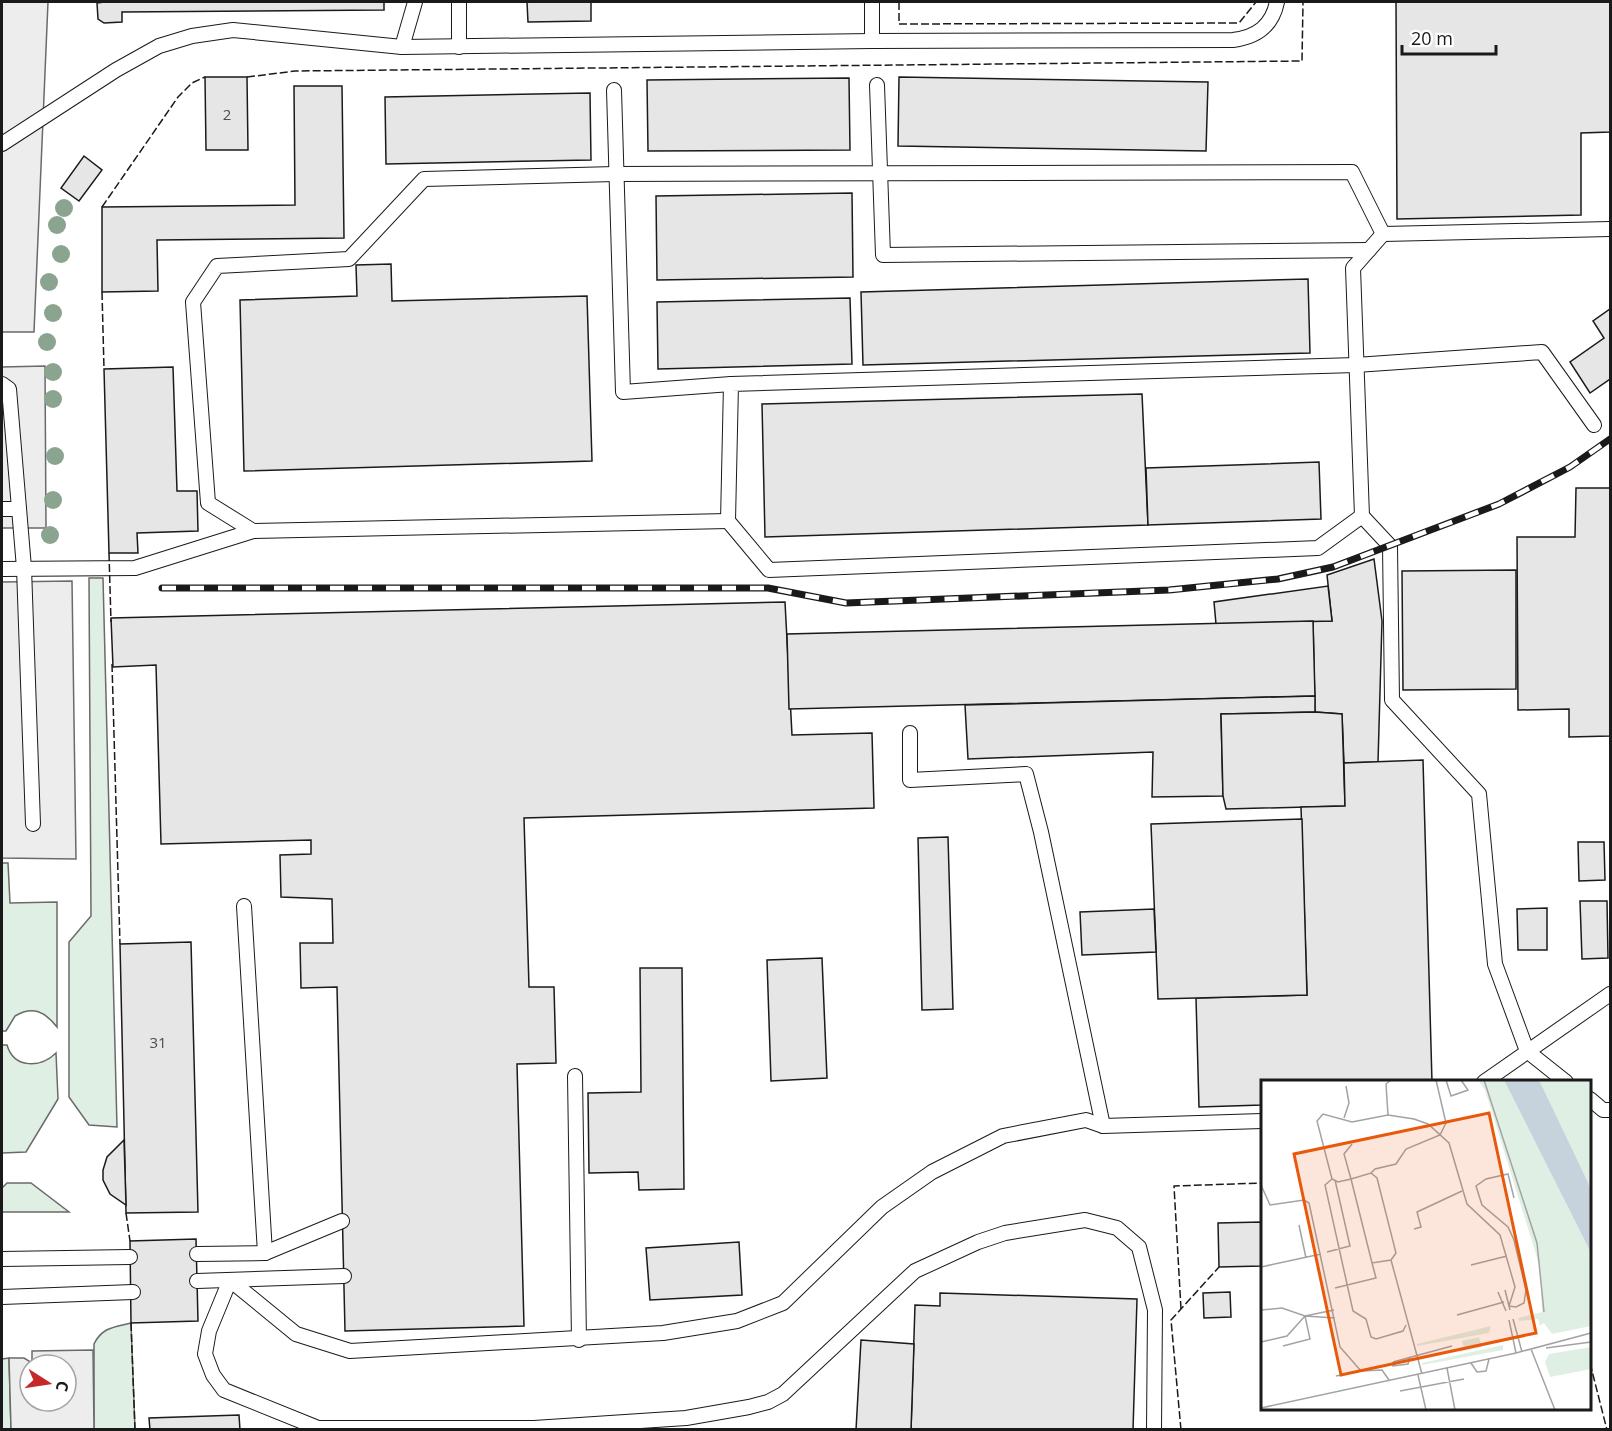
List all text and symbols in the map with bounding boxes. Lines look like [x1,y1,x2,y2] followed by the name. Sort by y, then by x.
[1402,18,1496,56] scale bar
[1411,26,1453,50] text: 20 m
[223,104,231,124] house number: 2
[149,1032,167,1052] house number: 31
[1261,1080,1591,1410] inset map
[18,1353,78,1413] north arrow
[51,1379,74,1393] text: С

